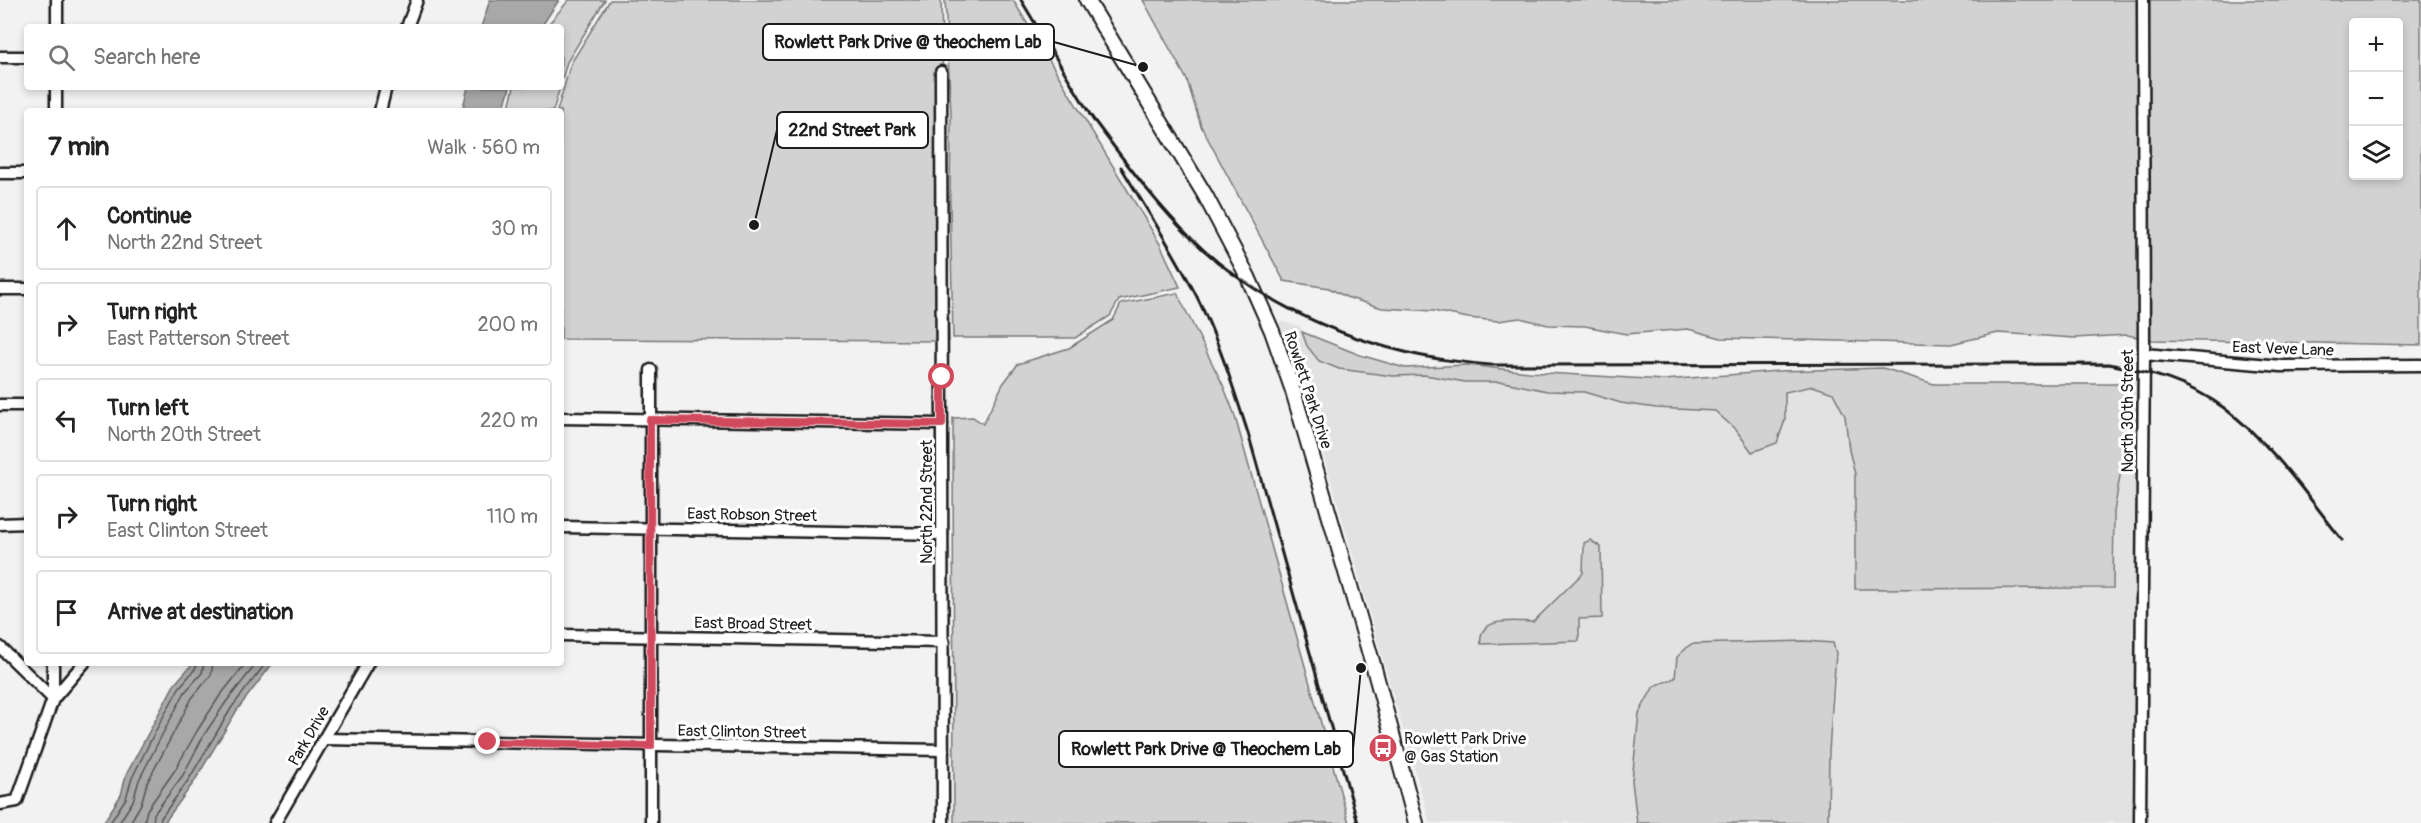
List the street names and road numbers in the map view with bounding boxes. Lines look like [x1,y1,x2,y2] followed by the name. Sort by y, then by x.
[1280,329,1336,451] street label: Rowlett Park Drive
[2232,337,2334,361] street label: East Veve Lane
[2118,349,2138,473] street label: North 30th Street
[917,439,937,564] street label: North 22nd Street
[687,504,818,526] street label: East Robson Street
[694,613,813,635] street label: East Broad Street
[284,702,334,769] street label: Park Drive
[677,721,807,743] street label: East Clinton Street

